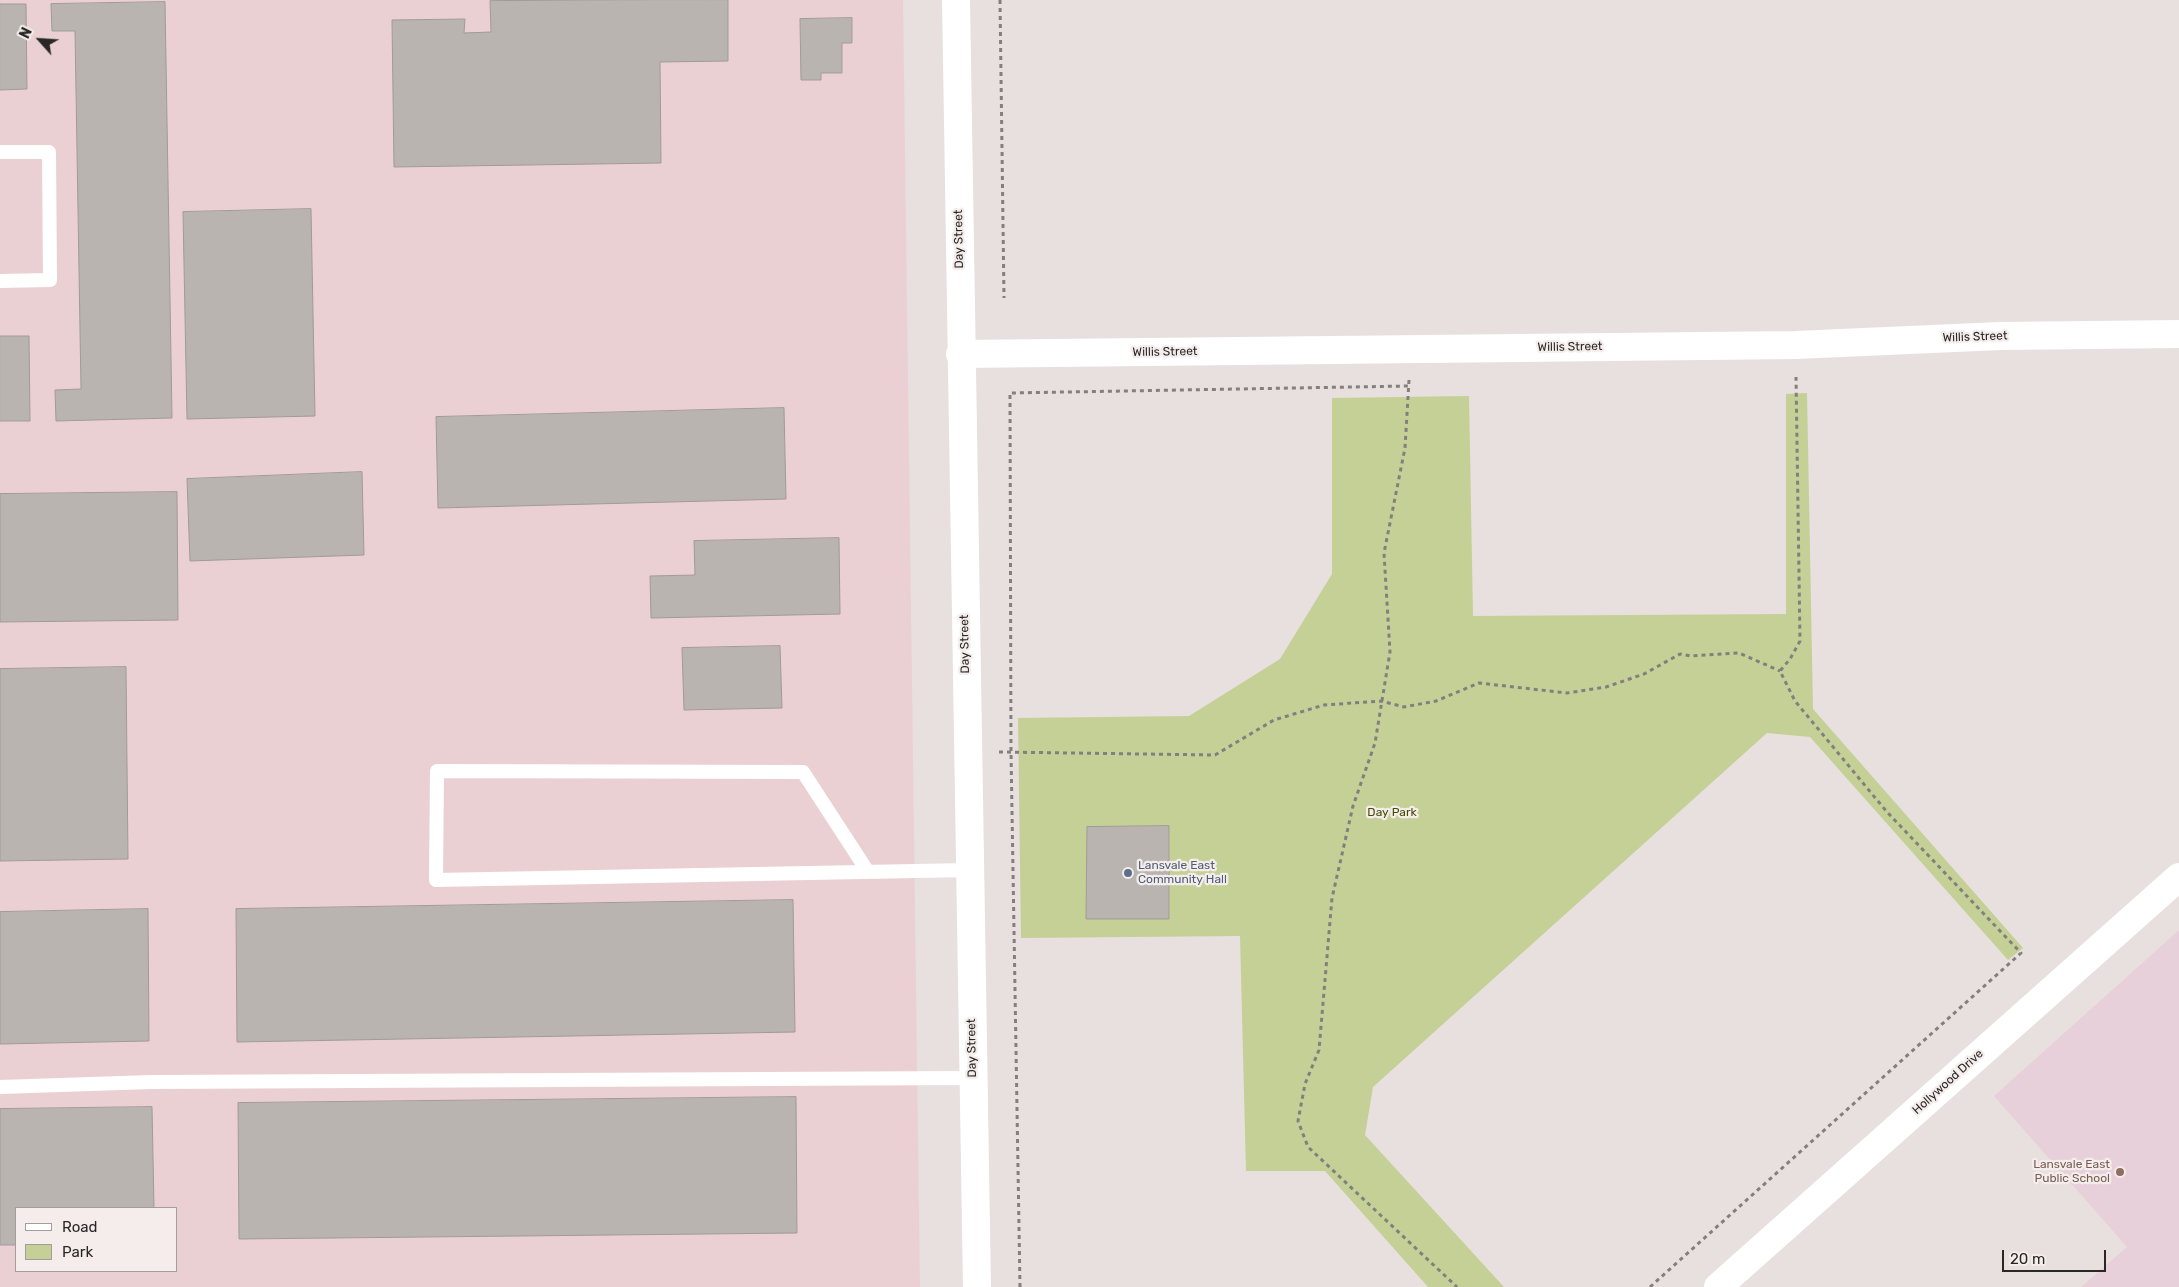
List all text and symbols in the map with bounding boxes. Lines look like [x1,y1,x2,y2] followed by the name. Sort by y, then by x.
[15,15,65,65] north arrow
[16,25,36,41] text: N
[951,209,967,269] street label: Day Street
[1942,329,2008,345] street label: Willis Street
[1537,339,1603,355] street label: Willis Street
[1132,344,1198,360] street label: Willis Street
[957,614,973,674] street label: Day Street
[1367,806,1417,820] park label: Day Park
[1138,859,1227,887] place label: Lansvale East Community Hall
[1122,867,1134,879] marker: Lansvale East Community Hall
[964,1018,980,1078] street label: Day Street
[1910,1047,1986,1117] street label: Hollywood Drive
[2033,1158,2110,1186] place label: Lansvale East Public School
[2114,1166,2126,1178] marker: Lansvale East Public School
[15,1207,178,1272] legend
[62,1218,98,1236] text: Road
[2004,1240,2108,1272] scale bar
[62,1243,93,1261] text: Park
[2010,1250,2045,1268] text: 20 m

